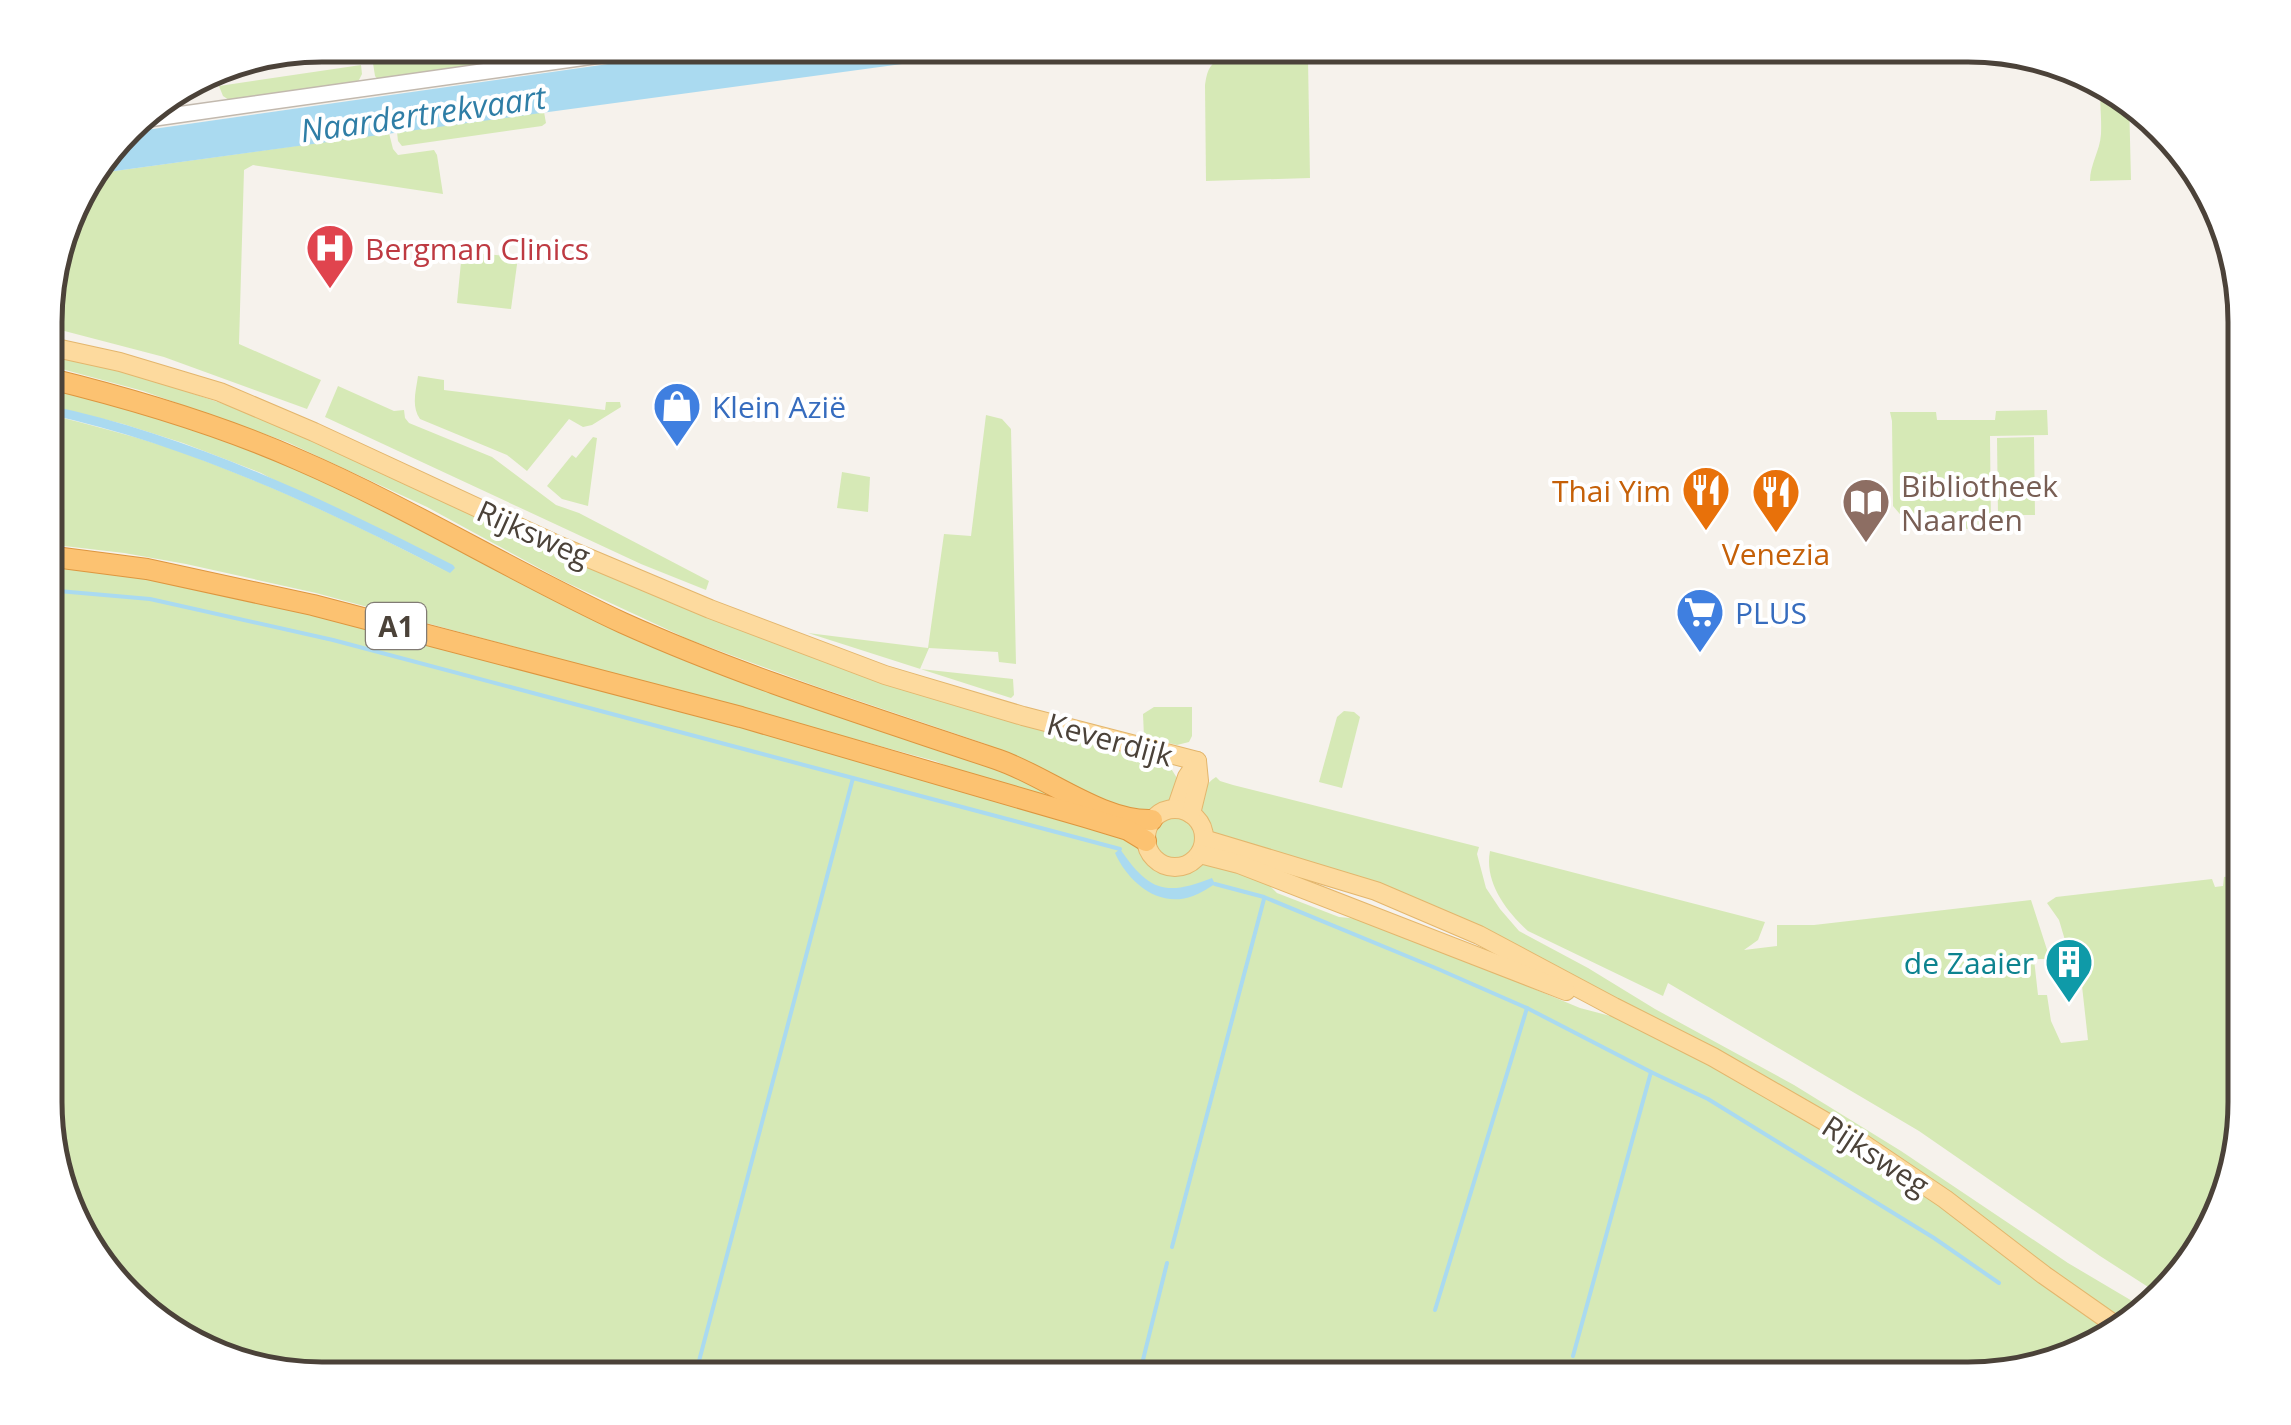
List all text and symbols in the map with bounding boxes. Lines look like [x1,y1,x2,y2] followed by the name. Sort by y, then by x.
[298,74,550,151] water label: Naardertrekvaart
[304,222,356,290] hospital icon: Bergman Clinics
[365,228,589,269] place label: Bergman Clinics
[651,380,703,448] shop icon: Klein Azië
[712,386,846,427] place label: Klein Azië
[1680,464,1732,532] restaurant icon: Thai Yim
[1901,465,2058,540] place label: Bibliotheek Naarden
[1750,466,1802,534] restaurant icon: Venezia
[1552,470,1671,511] place label: Thai Yim
[1840,476,1892,544] library icon: Bibliotheek Naarden
[471,490,597,576] street label: Rijksweg
[1722,533,1830,574] place label: Venezia
[1674,586,1726,654] supermarket icon: PLUS
[1735,592,1807,633] place label: PLUS
[366,603,426,649] road number: A1
[1043,703,1178,776] street label: Keverdijk
[2043,936,2095,1004] building icon: de Zaaier
[1904,942,2034,983] place label: de Zaaier
[1814,1105,1938,1205] street label: Rijksweg

